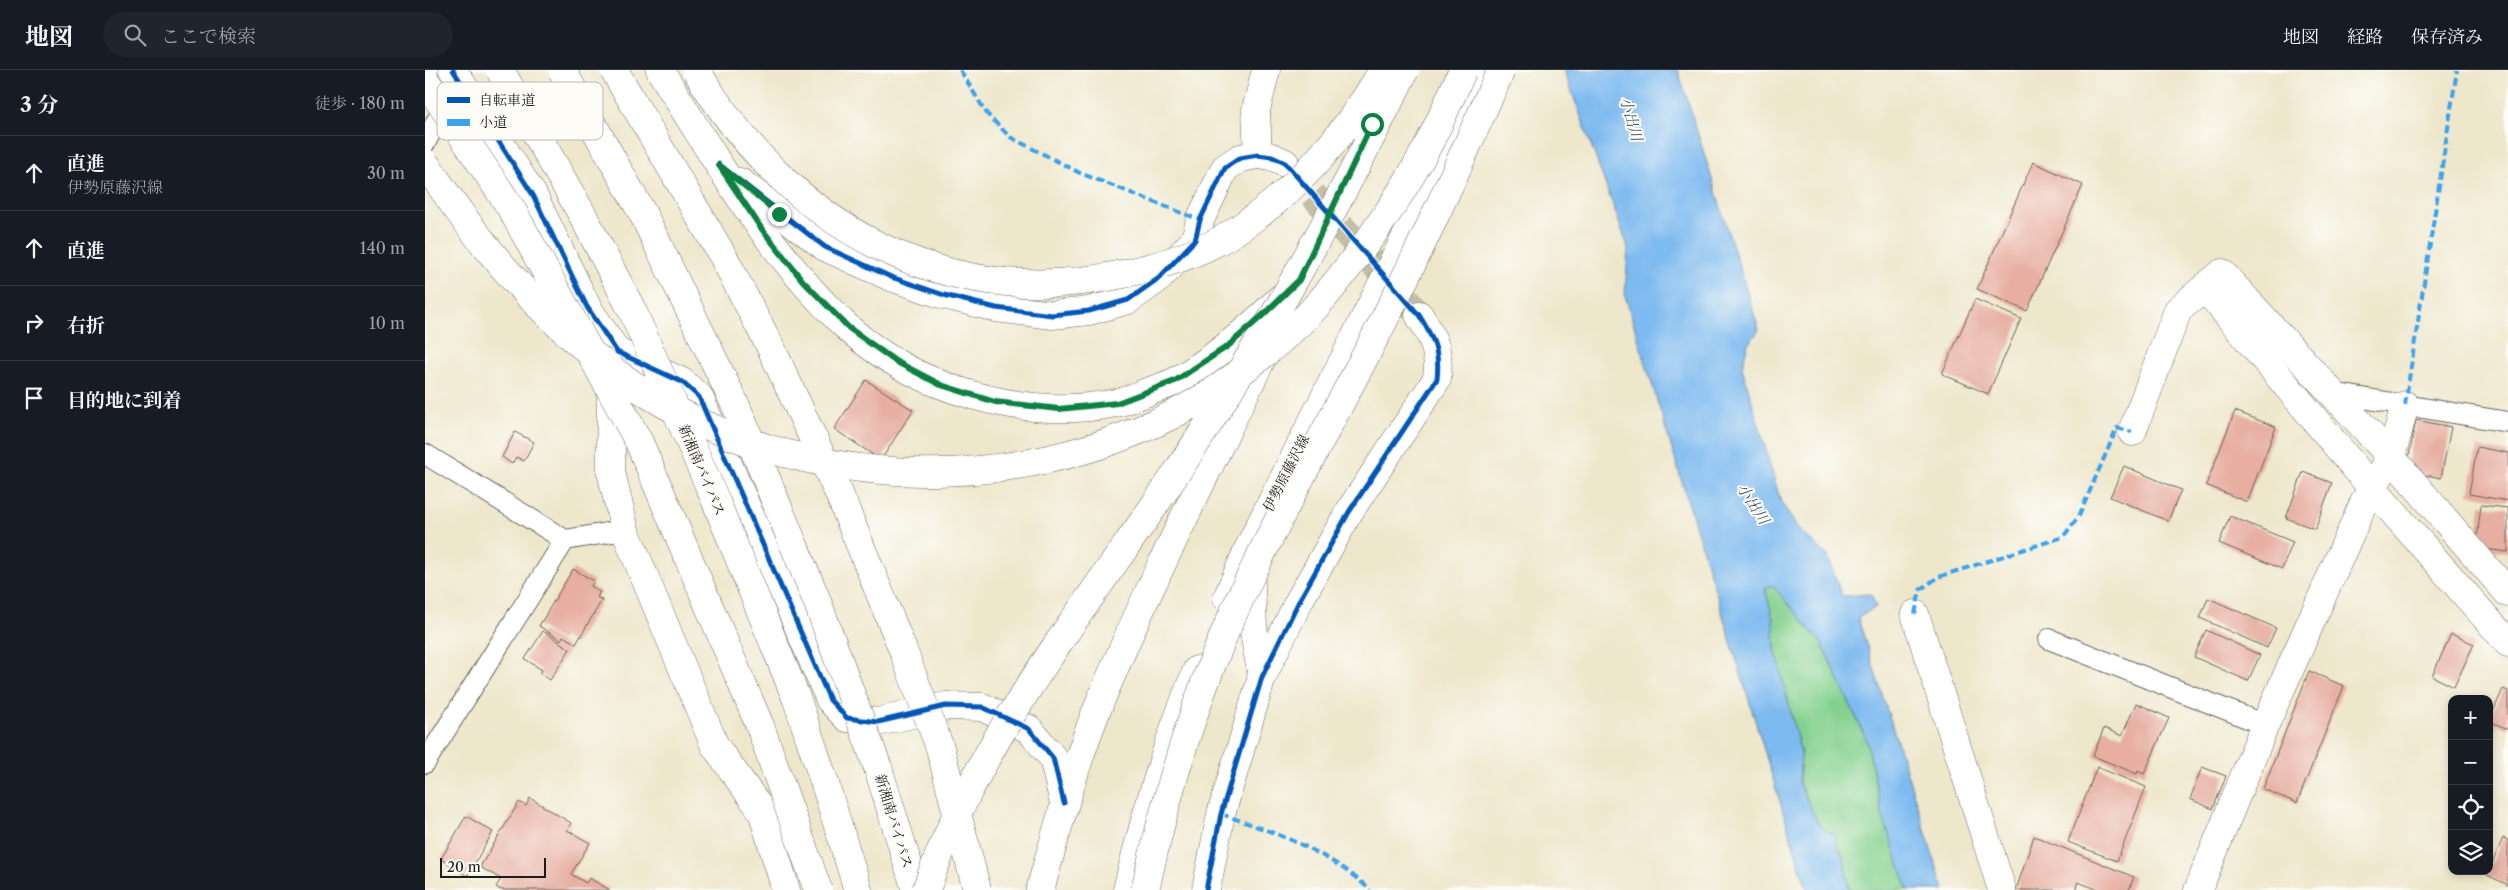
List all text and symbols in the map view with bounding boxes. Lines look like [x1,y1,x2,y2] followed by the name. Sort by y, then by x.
[103,12,453,57] search box
[121,21,149,49] icon: search
[25,22,73,51] text: 地図
[161,25,256,48] text: ここで検索
[2283,26,2319,48] text: 地図
[2347,26,2383,48] text: 経路
[2411,26,2483,48] text: 保存済み
[437,82,603,140] legend
[479,91,535,109] text: 自転車道
[20,92,58,117] text: 3 分
[314,93,405,113] text: 徒歩 · 180 m
[1616,95,1647,145] water label: 小出川
[479,113,507,131] text: 小道
[1361,113,1384,136] route start
[67,152,105,175] text: 直進
[20,159,48,187] icon: ahead
[367,163,405,183] text: 30 m
[67,177,163,197] text: 伊勢原藤沢線
[768,203,791,226] route end
[20,234,48,262] icon: ahead
[360,238,405,258] text: 140 m
[67,239,105,262] text: 直進
[20,309,48,337] icon: right
[369,313,405,333] text: 10 m
[67,314,105,337] text: 右折
[20,384,48,412] icon: arrive
[67,389,181,412] text: 目的地に到着
[675,422,729,518] street label: 新湘南バイパス
[1259,431,1313,515] street label: 伊勢原藤沢線
[1733,480,1775,529] water label: 小出川
[2448,695,2493,875] map controls
[2448,695,2493,740] button: +
[2448,740,2493,785] button: −
[871,772,917,870] street label: 新湘南バイパス
[2448,785,2493,830] button: locate
[2448,830,2493,875] button: layers
[440,855,546,878] scale bar
[447,858,481,876] text: 20 m

